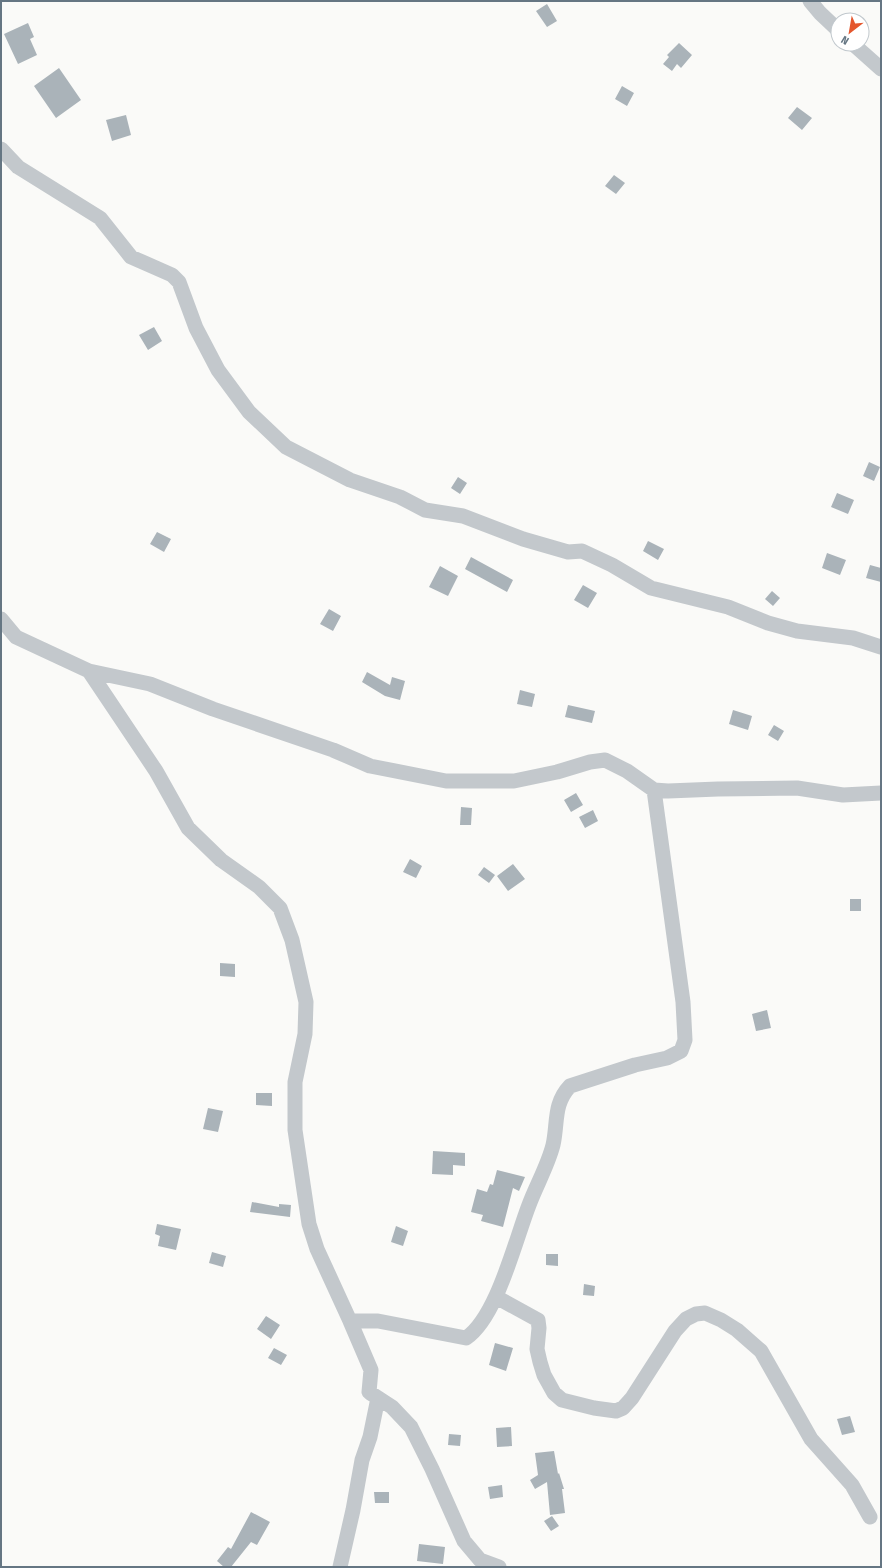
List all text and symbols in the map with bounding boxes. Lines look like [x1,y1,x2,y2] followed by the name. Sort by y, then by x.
[830,12,870,52] north arrow
[839,33,851,47] text: N

